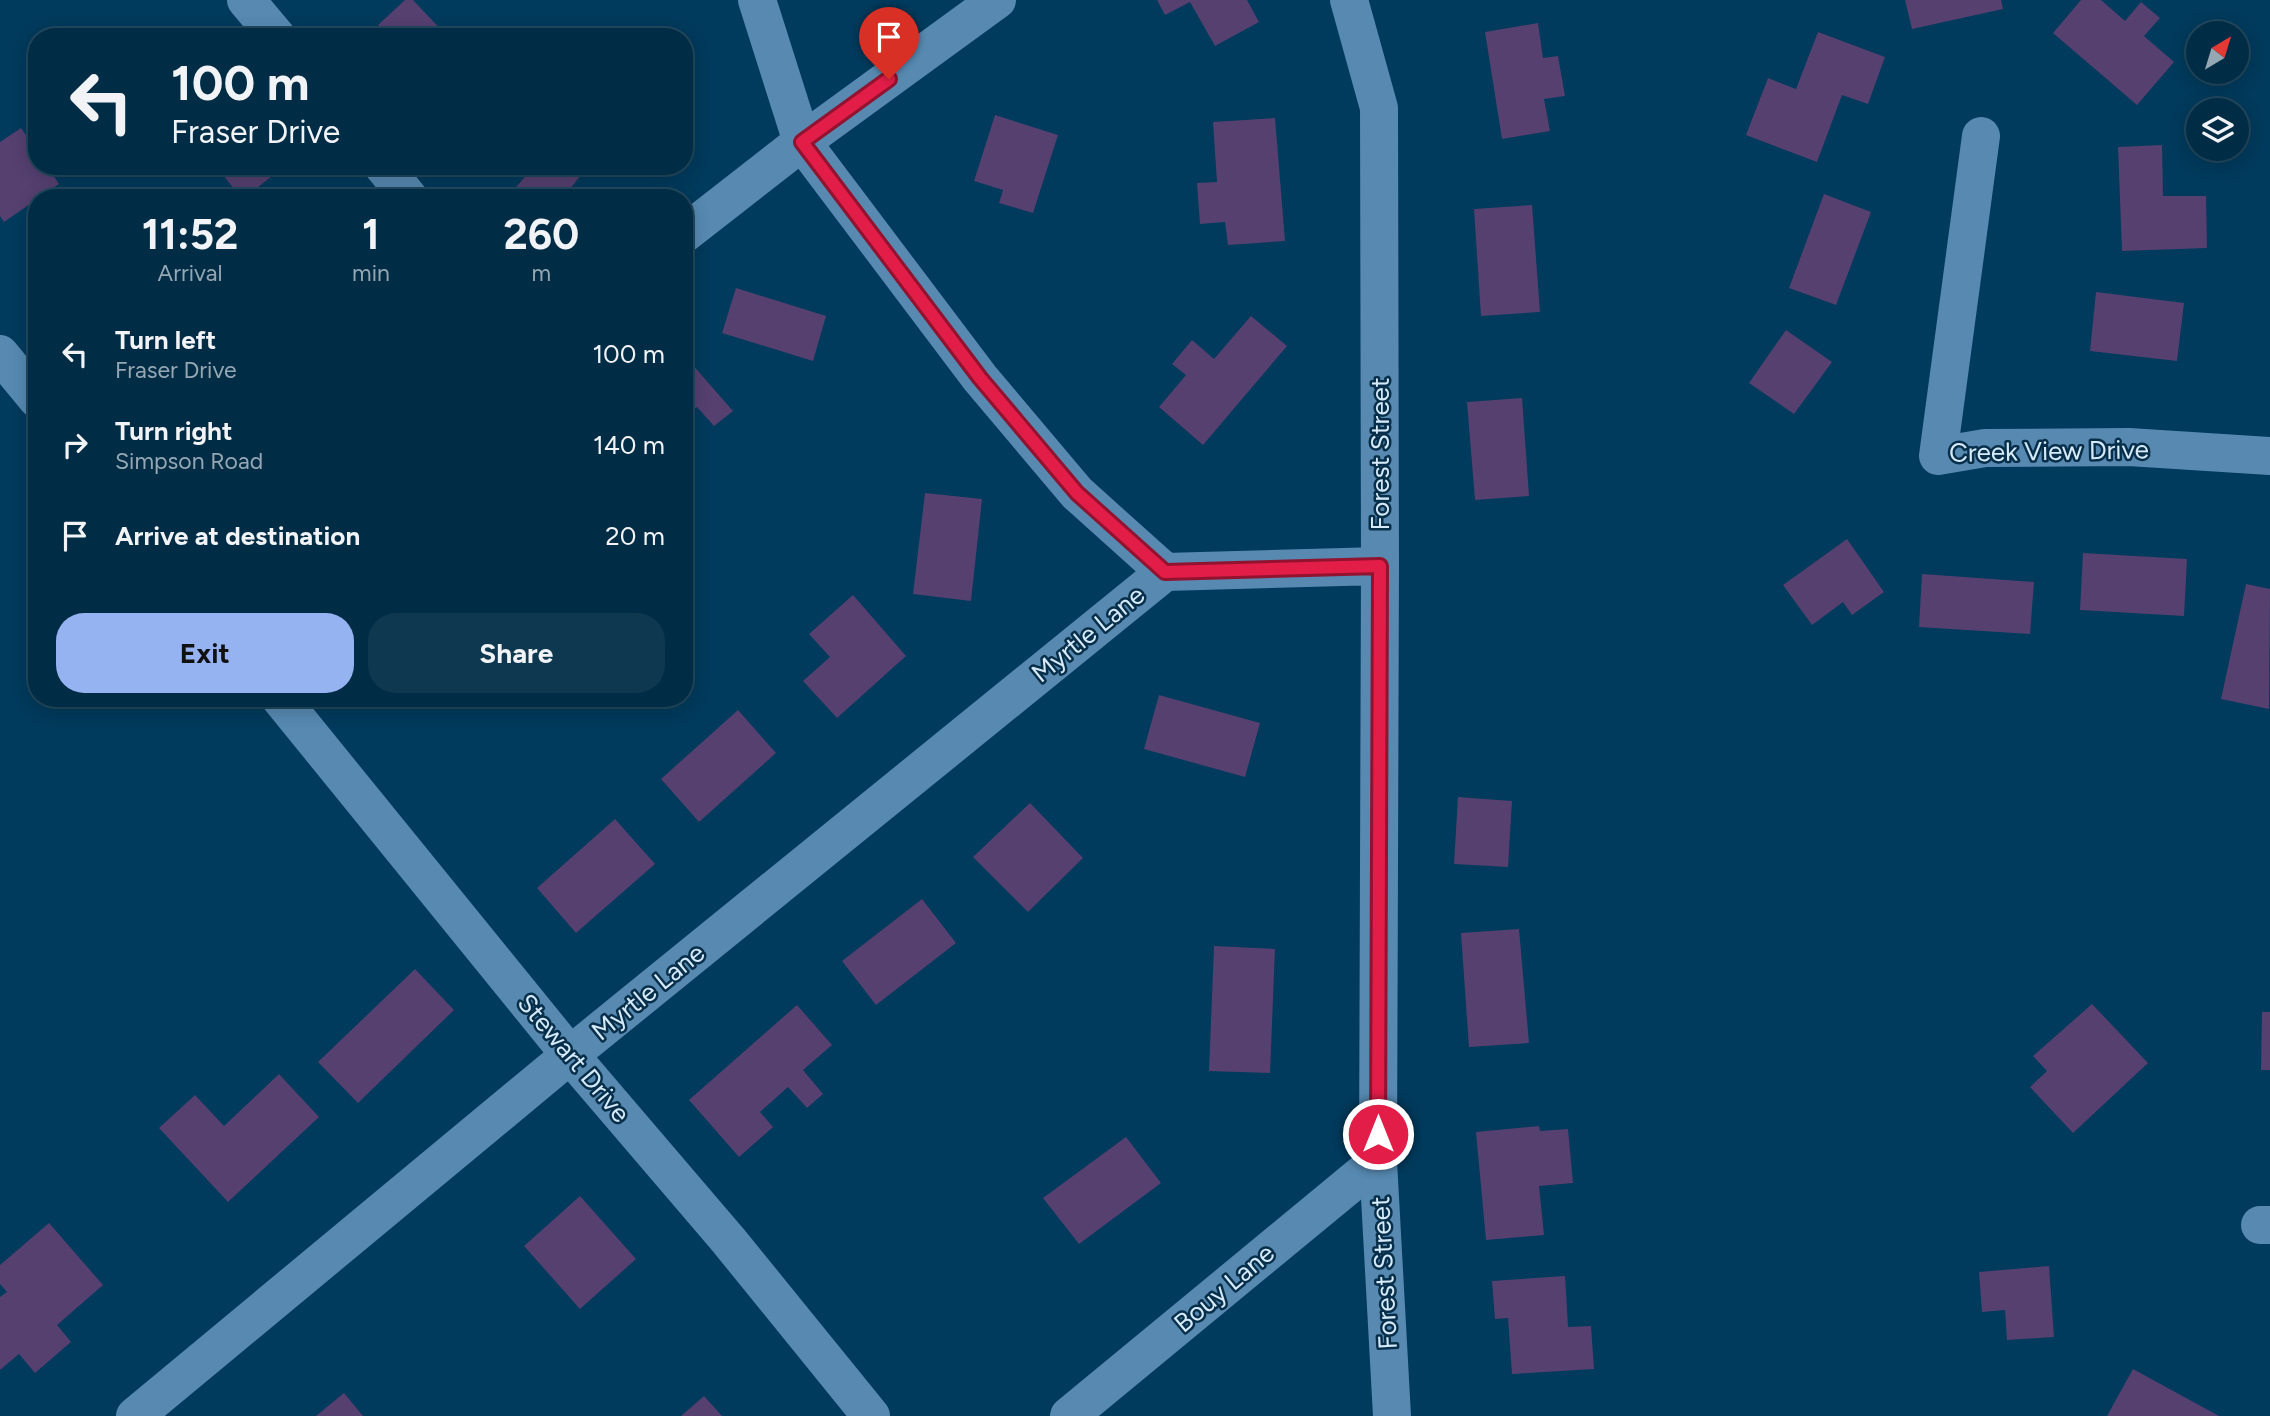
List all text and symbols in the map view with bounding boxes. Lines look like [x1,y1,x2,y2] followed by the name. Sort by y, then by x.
[859,7,919,79] pin
[870,18,908,56] icon: arrive
[2186,21,2249,84] north arrow
[2186,21,2249,161] map controls
[171,53,310,112] text: 100 m
[56,56,147,147] icon: left
[2186,98,2249,161] button: layers
[171,113,340,151] text: Fraser Drive
[142,209,238,260] text: 11:52
[362,209,380,260] text: 1
[503,209,579,260] text: 260
[158,259,223,287] text: Arrival
[352,259,390,287] text: min
[532,259,551,287] text: m
[115,324,216,356] text: Turn left
[56,335,94,373] icon: left
[592,338,665,370] text: 100 m
[115,356,237,384] text: Fraser Drive
[1364,377,1396,531] street label: Forest Street
[115,415,232,447] text: Turn right
[56,426,94,464] icon: right
[593,429,665,461] text: 140 m
[1949,433,2149,469] street label: Creek View Drive
[115,447,263,475] text: Simpson Road
[56,517,94,555] icon: arrive
[115,520,360,552] text: Arrive at destination
[605,520,665,552] text: 20 m
[1025,579,1151,689] street label: Myrtle Lane
[56,613,354,693] button: Exit
[368,613,665,693] button: Share
[585,937,711,1047] street label: Myrtle Lane
[511,987,637,1129] street label: Stewart Drive
[1341,1097,1415,1171] position arrow
[1364,1196,1404,1350] street label: Forest Street
[1167,1237,1281,1339] street label: Bouy Lane

